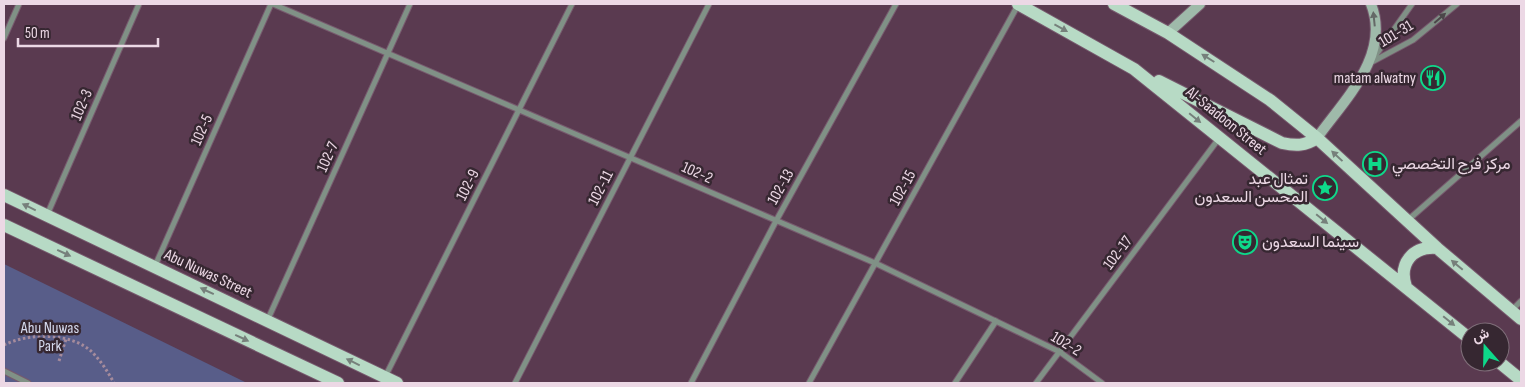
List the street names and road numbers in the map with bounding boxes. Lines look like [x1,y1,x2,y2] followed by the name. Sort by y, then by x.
[1375,16,1417,52] street label: 101-31
[1181,82,1270,159] street label: Al-Saadoon Street
[67,87,97,123] street label: 102-3
[187,112,217,148] street label: 102-5
[313,138,343,175] street label: 102-7
[679,158,715,188] street label: 102-2
[452,166,484,204] street label: 102-9
[764,166,798,208] street label: 102-13
[584,167,618,209] street label: 102-11
[886,167,920,209] street label: 102-15
[1099,232,1137,274] street label: 102-17
[160,245,255,303] street label: Abu Nuwas Street
[1047,328,1085,360] street label: 102-2

